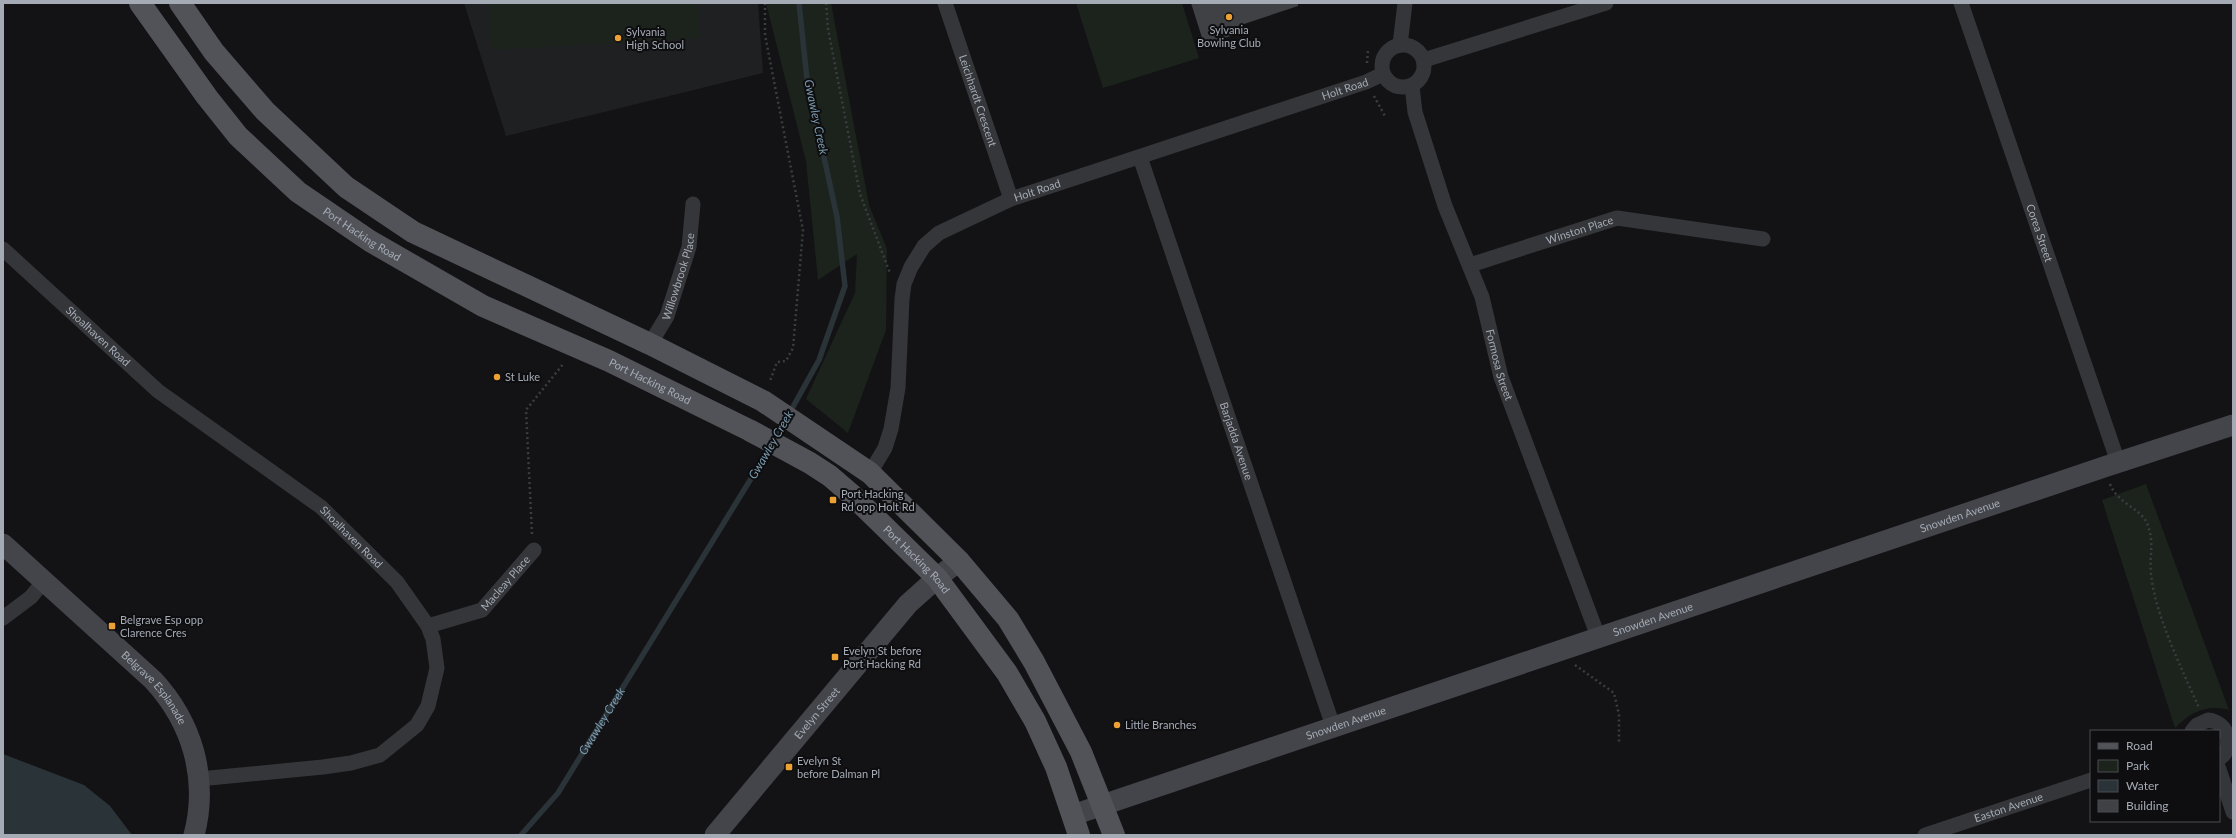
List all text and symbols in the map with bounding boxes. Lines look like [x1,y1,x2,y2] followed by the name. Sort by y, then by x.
[1224,12,1234,22] marker: Sylvania Bowling Club
[1197,23,1261,49] place label: Sylvania Bowling Club
[626,25,684,51] place label: Sylvania High School
[613,33,623,43] marker: Sylvania High School
[957,53,1000,148] street label: Leichhardt Crescent
[1320,75,1370,102] street label: Holt Road
[801,78,832,156] water label: Gwawley Creek
[1012,176,1062,204] street label: Holt Road
[2024,202,2056,263] street label: Corea Street
[321,204,403,263] street label: Port Hacking Road
[1544,213,1615,246] street label: Winston Place
[659,232,696,322] street label: Willowbrook Place
[64,303,133,368] street label: Shoalhaven Road
[1484,328,1516,402] street label: Formosa Street
[607,355,693,406] street label: Port Hacking Road
[505,370,540,383] place label: St Luke
[492,372,502,382] marker: St Luke
[1218,400,1256,482] street label: Barjadda Avenue
[745,408,796,482] water label: Gwawley Creek
[841,487,915,513] place label: Port Hacking Rd opp Holt Rd
[828,495,838,505] marker: Port Hacking Rd opp Holt Rd
[1918,496,2002,535] street label: Snowden Avenue
[318,503,386,570] street label: Shoalhaven Road
[881,522,953,596] street label: Port Hacking Road
[478,552,532,613] street label: Macleay Place
[1611,599,1695,638] street label: Snowden Avenue
[120,613,203,639] place label: Belgrave Esp opp Clarence Cres
[107,621,117,631] marker: Belgrave Esp opp Clarence Cres
[843,644,922,670] place label: Evelyn St before Port Hacking Rd
[119,648,189,727] street label: Belgrave Esplanade
[830,652,840,662] marker: Evelyn St before Port Hacking Rd
[575,684,628,758] water label: Gwawley Creek
[791,684,842,741] street label: Evelyn Street
[1304,703,1388,742] street label: Snowden Avenue
[1125,718,1197,731] place label: Little Branches
[1112,720,1122,730] marker: Little Branches
[2090,730,2220,822] legend
[2126,738,2153,753] text: Road
[797,754,880,780] place label: Evelyn St before Dalman Pl
[2126,758,2150,773] text: Park
[784,762,794,772] marker: Evelyn St before Dalman Pl
[2126,778,2159,793] text: Water
[1972,789,2045,824] street label: Easton Avenue
[2126,798,2169,813] text: Building

